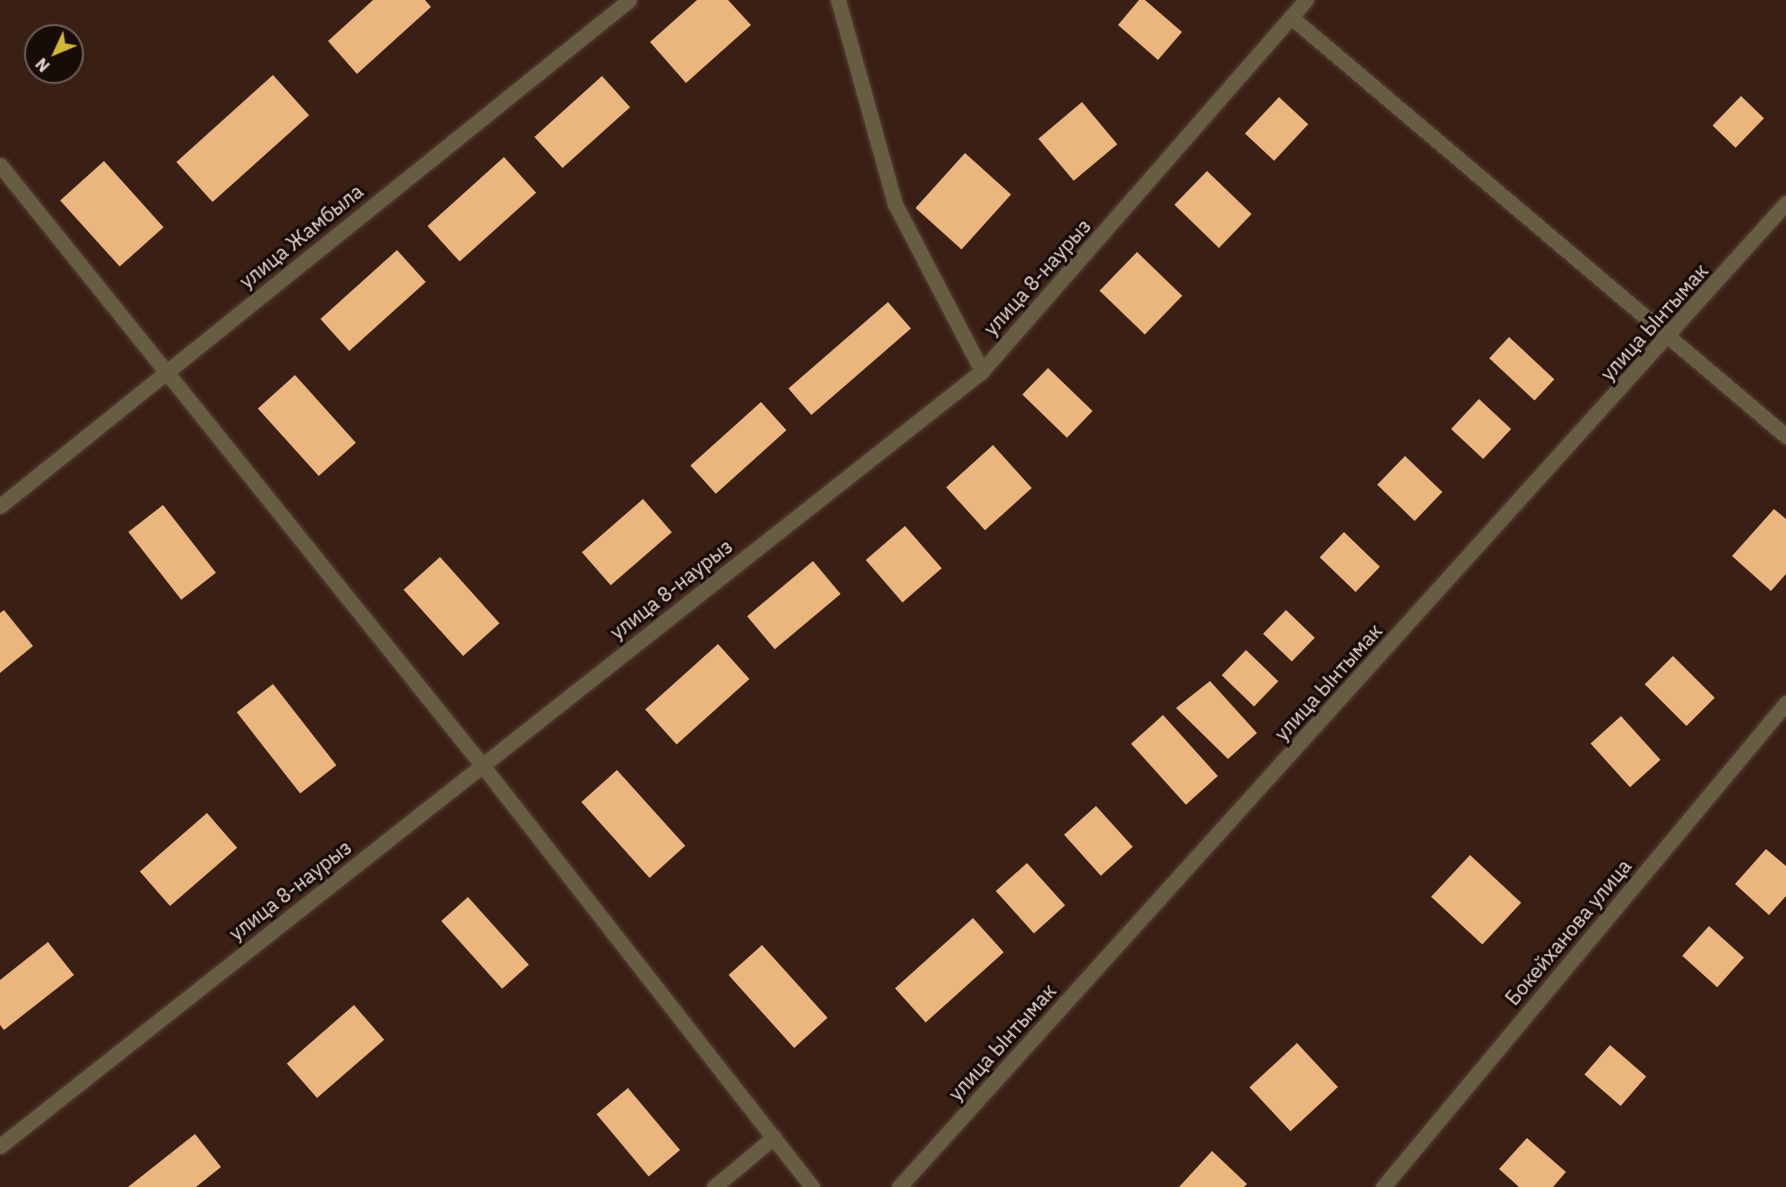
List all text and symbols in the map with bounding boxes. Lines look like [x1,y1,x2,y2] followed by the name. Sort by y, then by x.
[24,24,84,84] north arrow
[31,54,54,76] text: N
[234,179,368,293] street label: улица Жамбыла
[978,214,1096,340] street label: улица 8-наурыз
[1595,259,1713,385] street label: улица Ынтымак
[605,534,737,644] street label: улица 8-наурыз
[1269,619,1387,745] street label: улица Ынтымак
[224,835,356,945] street label: улица 8-наурыз
[1500,854,1636,1010] street label: Бокейханова улица
[943,979,1061,1105] street label: улица Ынтымак

